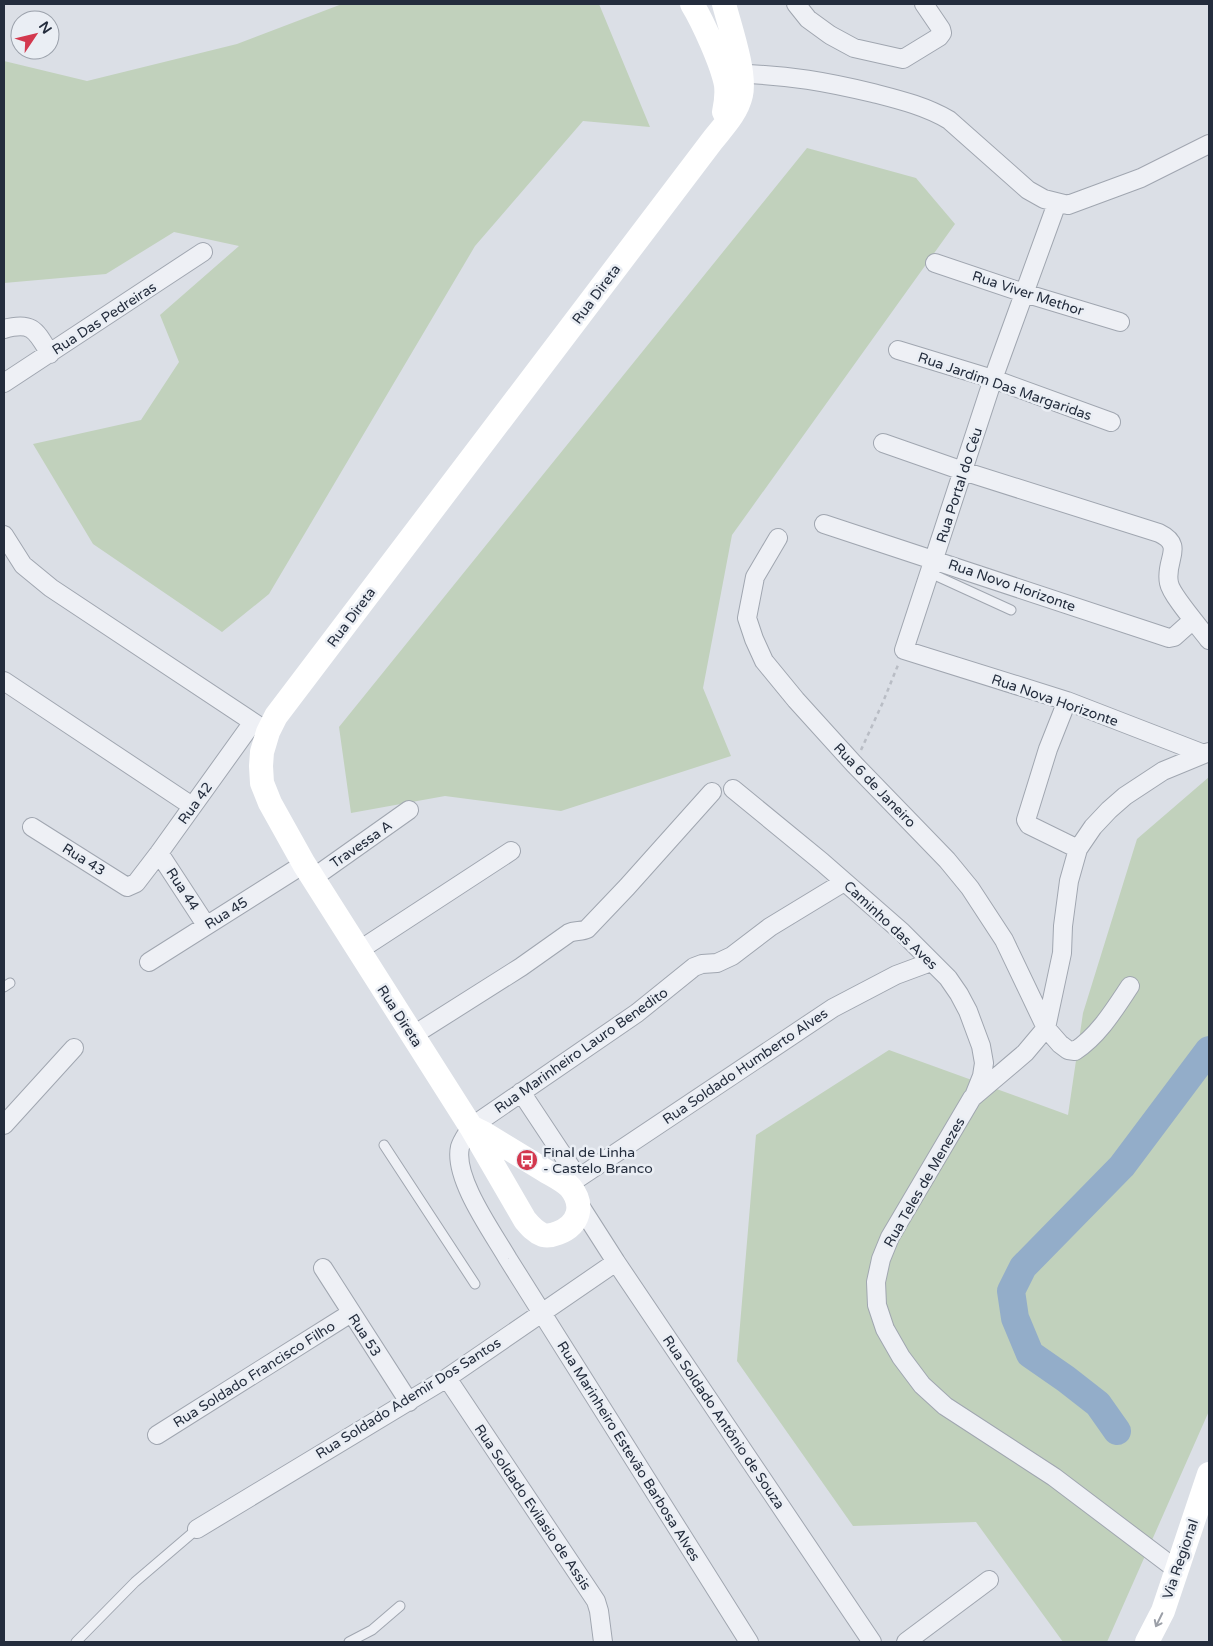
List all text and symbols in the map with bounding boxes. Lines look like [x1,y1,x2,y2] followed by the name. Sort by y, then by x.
[10,10,60,60] north arrow
[35,18,55,37] text: N
[569,261,624,327] street label: Rua Direta
[970,267,1086,320] street label: Rua Viver Methor
[49,278,160,359] street label: Rua Das Pedreiras
[916,349,1094,424] street label: Rua Jardim Das Margaridas
[933,425,986,545] street label: Rua Portal do Céu
[946,556,1078,615] street label: Rua Novo Horizonte
[324,584,379,650] street label: Rua Direta
[989,671,1121,730] street label: Rua Nova Horizonte
[830,740,919,831] street label: Rua 6 de Janeiro
[175,779,216,828] street label: Rua 42
[327,817,395,872] street label: Travessa A
[59,840,108,879] street label: Rua 43
[162,865,203,914] street label: Rua 44
[840,878,941,973] street label: Caminho das Aves
[202,894,251,933] street label: Rua 45
[373,982,426,1050] street label: Rua Direta
[491,984,671,1117] street label: Rua Marinheiro Lauro Benedito
[660,1005,831,1128] street label: Rua Soldado Humberto Alves
[880,1114,969,1250] street label: Rua Teles de Menezes
[543,1144,653,1177] place label: Final de Linha - Castelo Branco
[515,1148,539,1172] bus stop icon: Final de Linha - Castelo Branco
[344,1311,385,1360] street label: Rua 53
[170,1317,338,1431] street label: Rua Soldado Francisco Filho
[659,1332,788,1512] street label: Rua Soldado Antônio de Souza
[313,1334,504,1463] street label: Rua Soldado Ademir Dos Santos
[553,1338,704,1565] street label: Rua Marinheiro Estevão Barbosa Alves
[471,1421,595,1594] street label: Rua Soldado Evilasio de Assis
[1159,1517,1202,1601] street label: Via Regional
[1154,1612,1164,1627] one-way arrow

